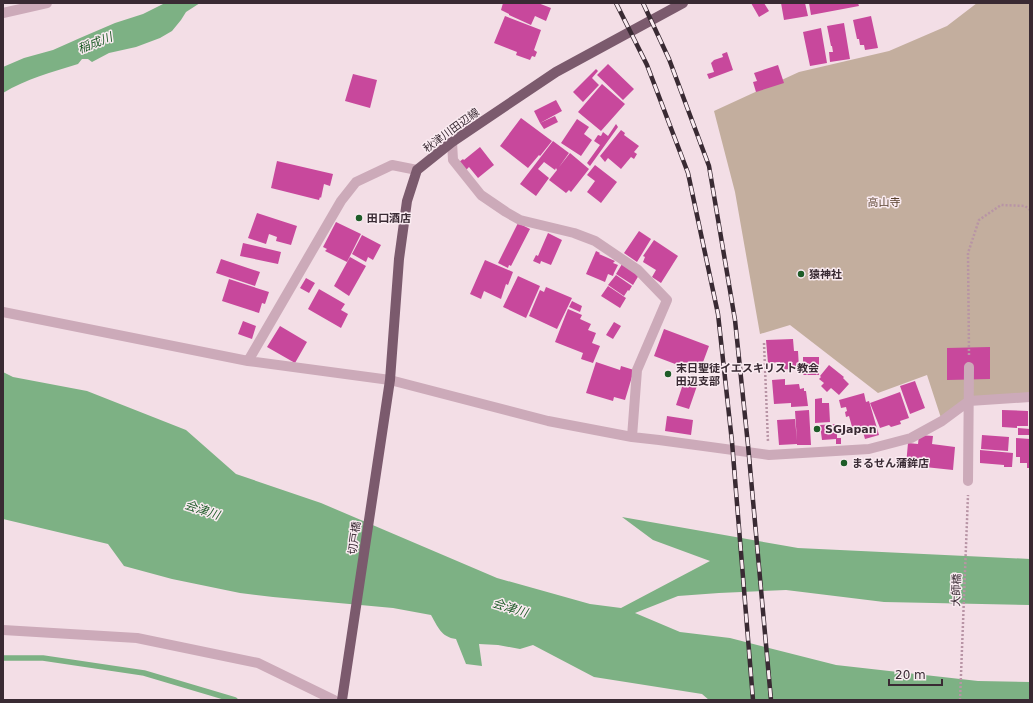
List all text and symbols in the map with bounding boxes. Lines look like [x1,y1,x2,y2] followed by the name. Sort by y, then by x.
[76,29,116,56] water label: 稲成川
[421,106,482,155] street label: 秋津川田辺線
[868,196,901,209] park label: 高山寺
[367,212,411,225] place label: 田口酒店
[354,213,364,223] marker: 田口酒店
[809,268,842,281] place label: 猿神社
[796,269,806,279] marker: 猿神社
[676,362,819,388] place label: 末日聖徒イエスキリスト教会 田辺支部
[663,369,673,379] marker: 末日聖徒イエスキリスト教会 田辺支部
[825,423,877,436] place label: SGJapan
[812,424,822,434] marker: SGJapan
[852,457,929,470] place label: まるせん蒲鉾店
[839,458,849,468] marker: まるせん蒲鉾店
[183,498,223,523] water label: 会津川
[346,521,363,555] street label: 切戸橋
[949,573,964,607] street label: 大師橋
[491,596,531,621] water label: 会津川
[889,661,942,687] scale bar
[895,668,926,682] text: 20 m

